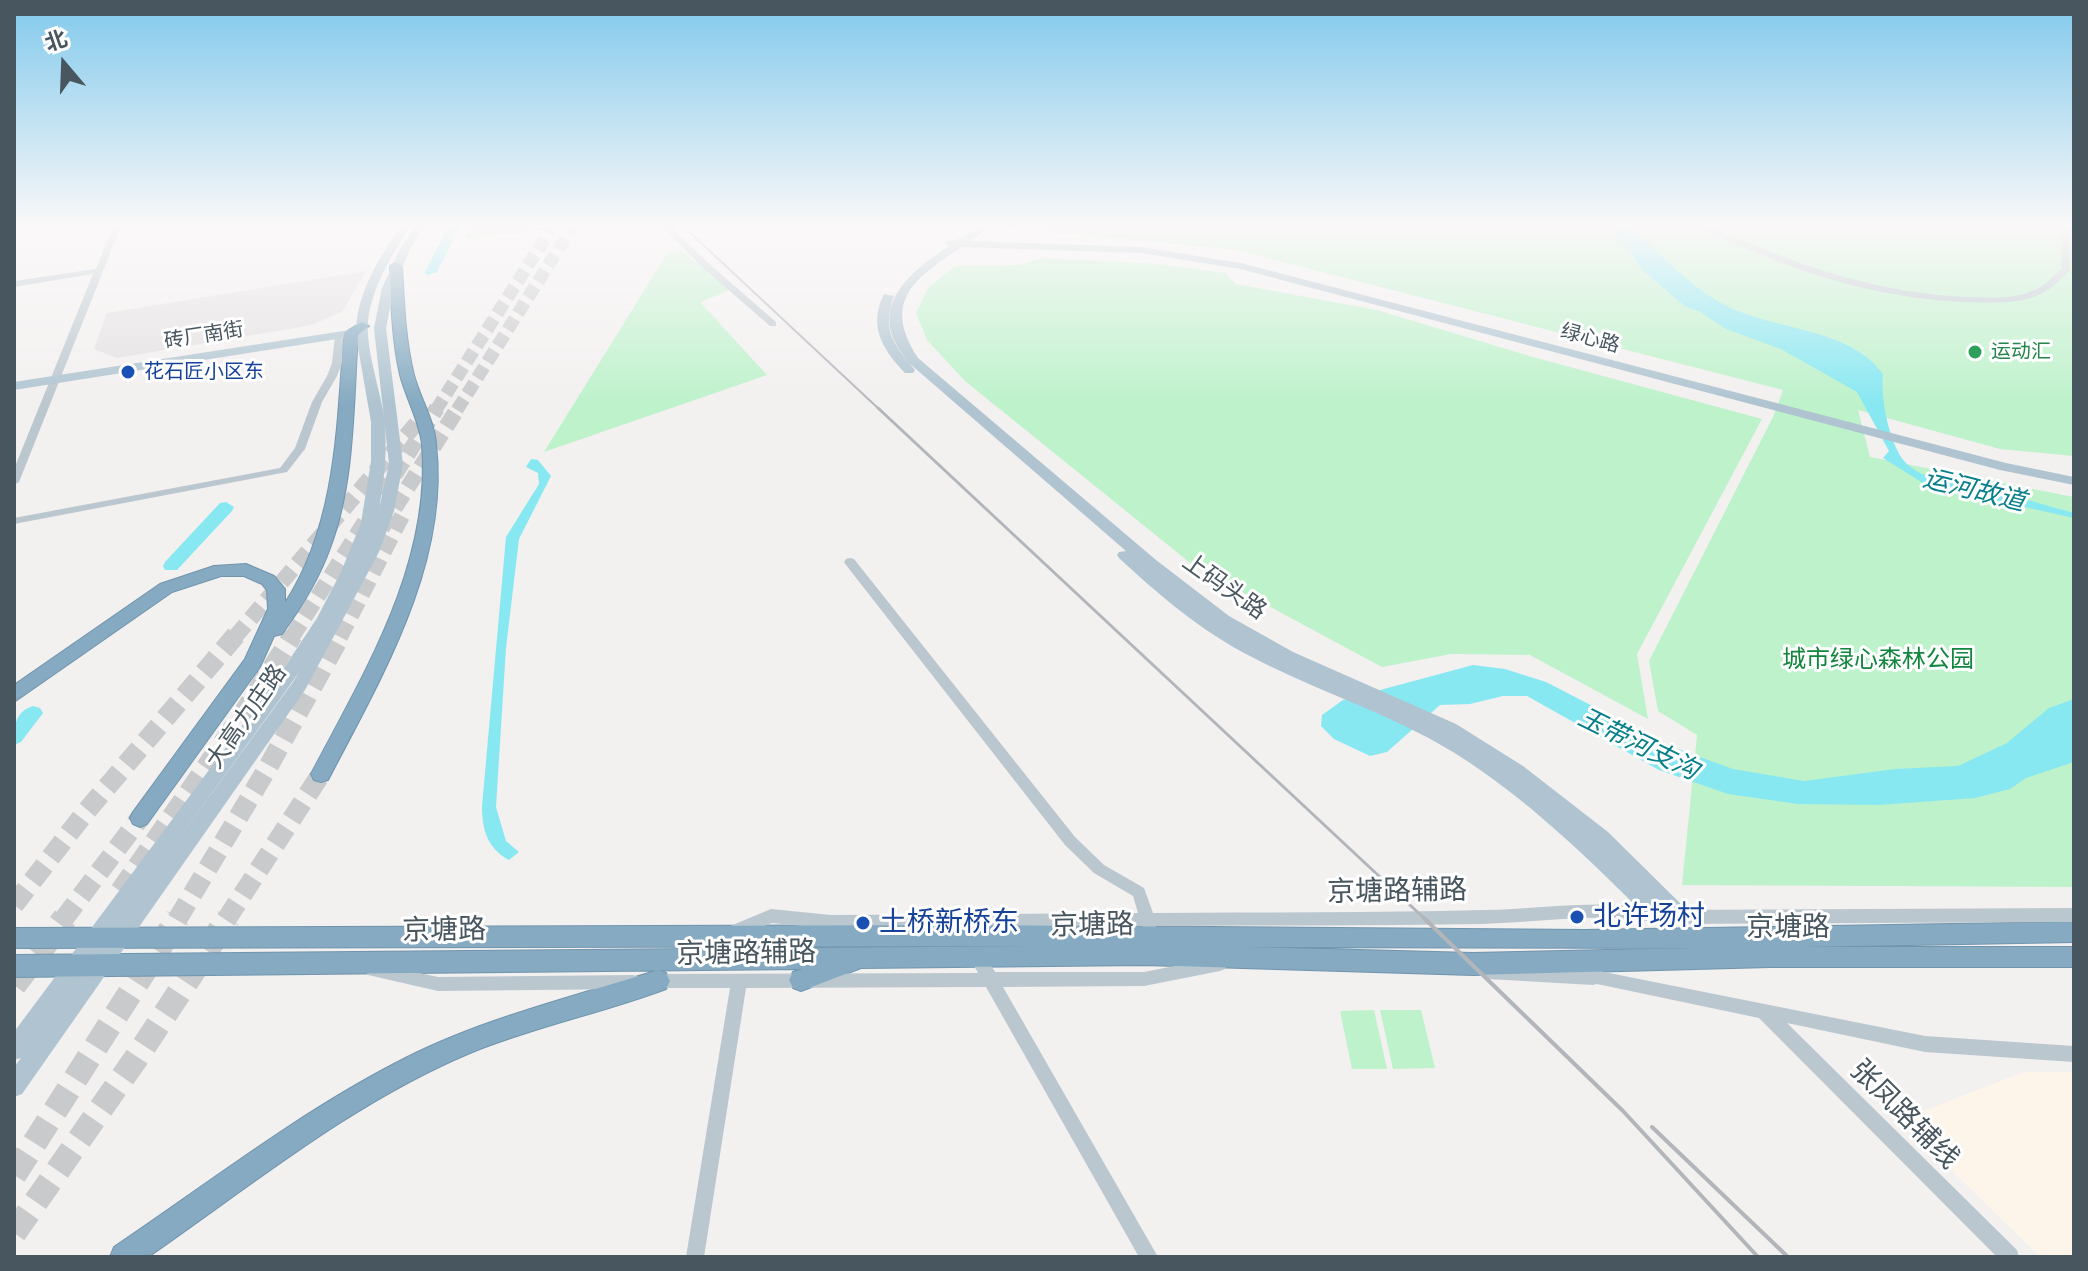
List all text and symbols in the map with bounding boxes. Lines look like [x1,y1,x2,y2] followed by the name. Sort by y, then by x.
[24,24,104,104] north arrow
[42,25,70,56] text: 北
[163,318,245,354] street label: 砖厂南街
[1558,320,1622,358] street label: 绿心路
[1991,340,2051,364] place label: 运动汇
[1966,343,1984,361] marker: 运动汇
[144,360,264,384] place label: 花石匠小区东
[119,363,137,381] marker: 花石匠小区东
[1920,463,2028,519] water label: 运河故道
[1176,548,1272,626] street label: 上码头路
[1782,646,1974,674] park label: 城市绿心森林公园
[201,660,293,774] street label: 大高力庄路
[1573,702,1703,788] water label: 玉带河支沟
[1327,874,1467,910] street label: 京塘路辅路
[1593,900,1705,934] place label: 北许场村
[879,906,1019,940] place label: 土桥新桥东
[1050,908,1134,944] street label: 京塘路
[1568,908,1586,926] marker: 北许场村
[1746,911,1830,945] street label: 京塘路
[402,913,486,949] street label: 京塘路
[854,914,872,932] marker: 土桥新桥东
[676,936,816,972] street label: 京塘路辅路
[1843,1054,1965,1176] street label: 张凤路辅线

